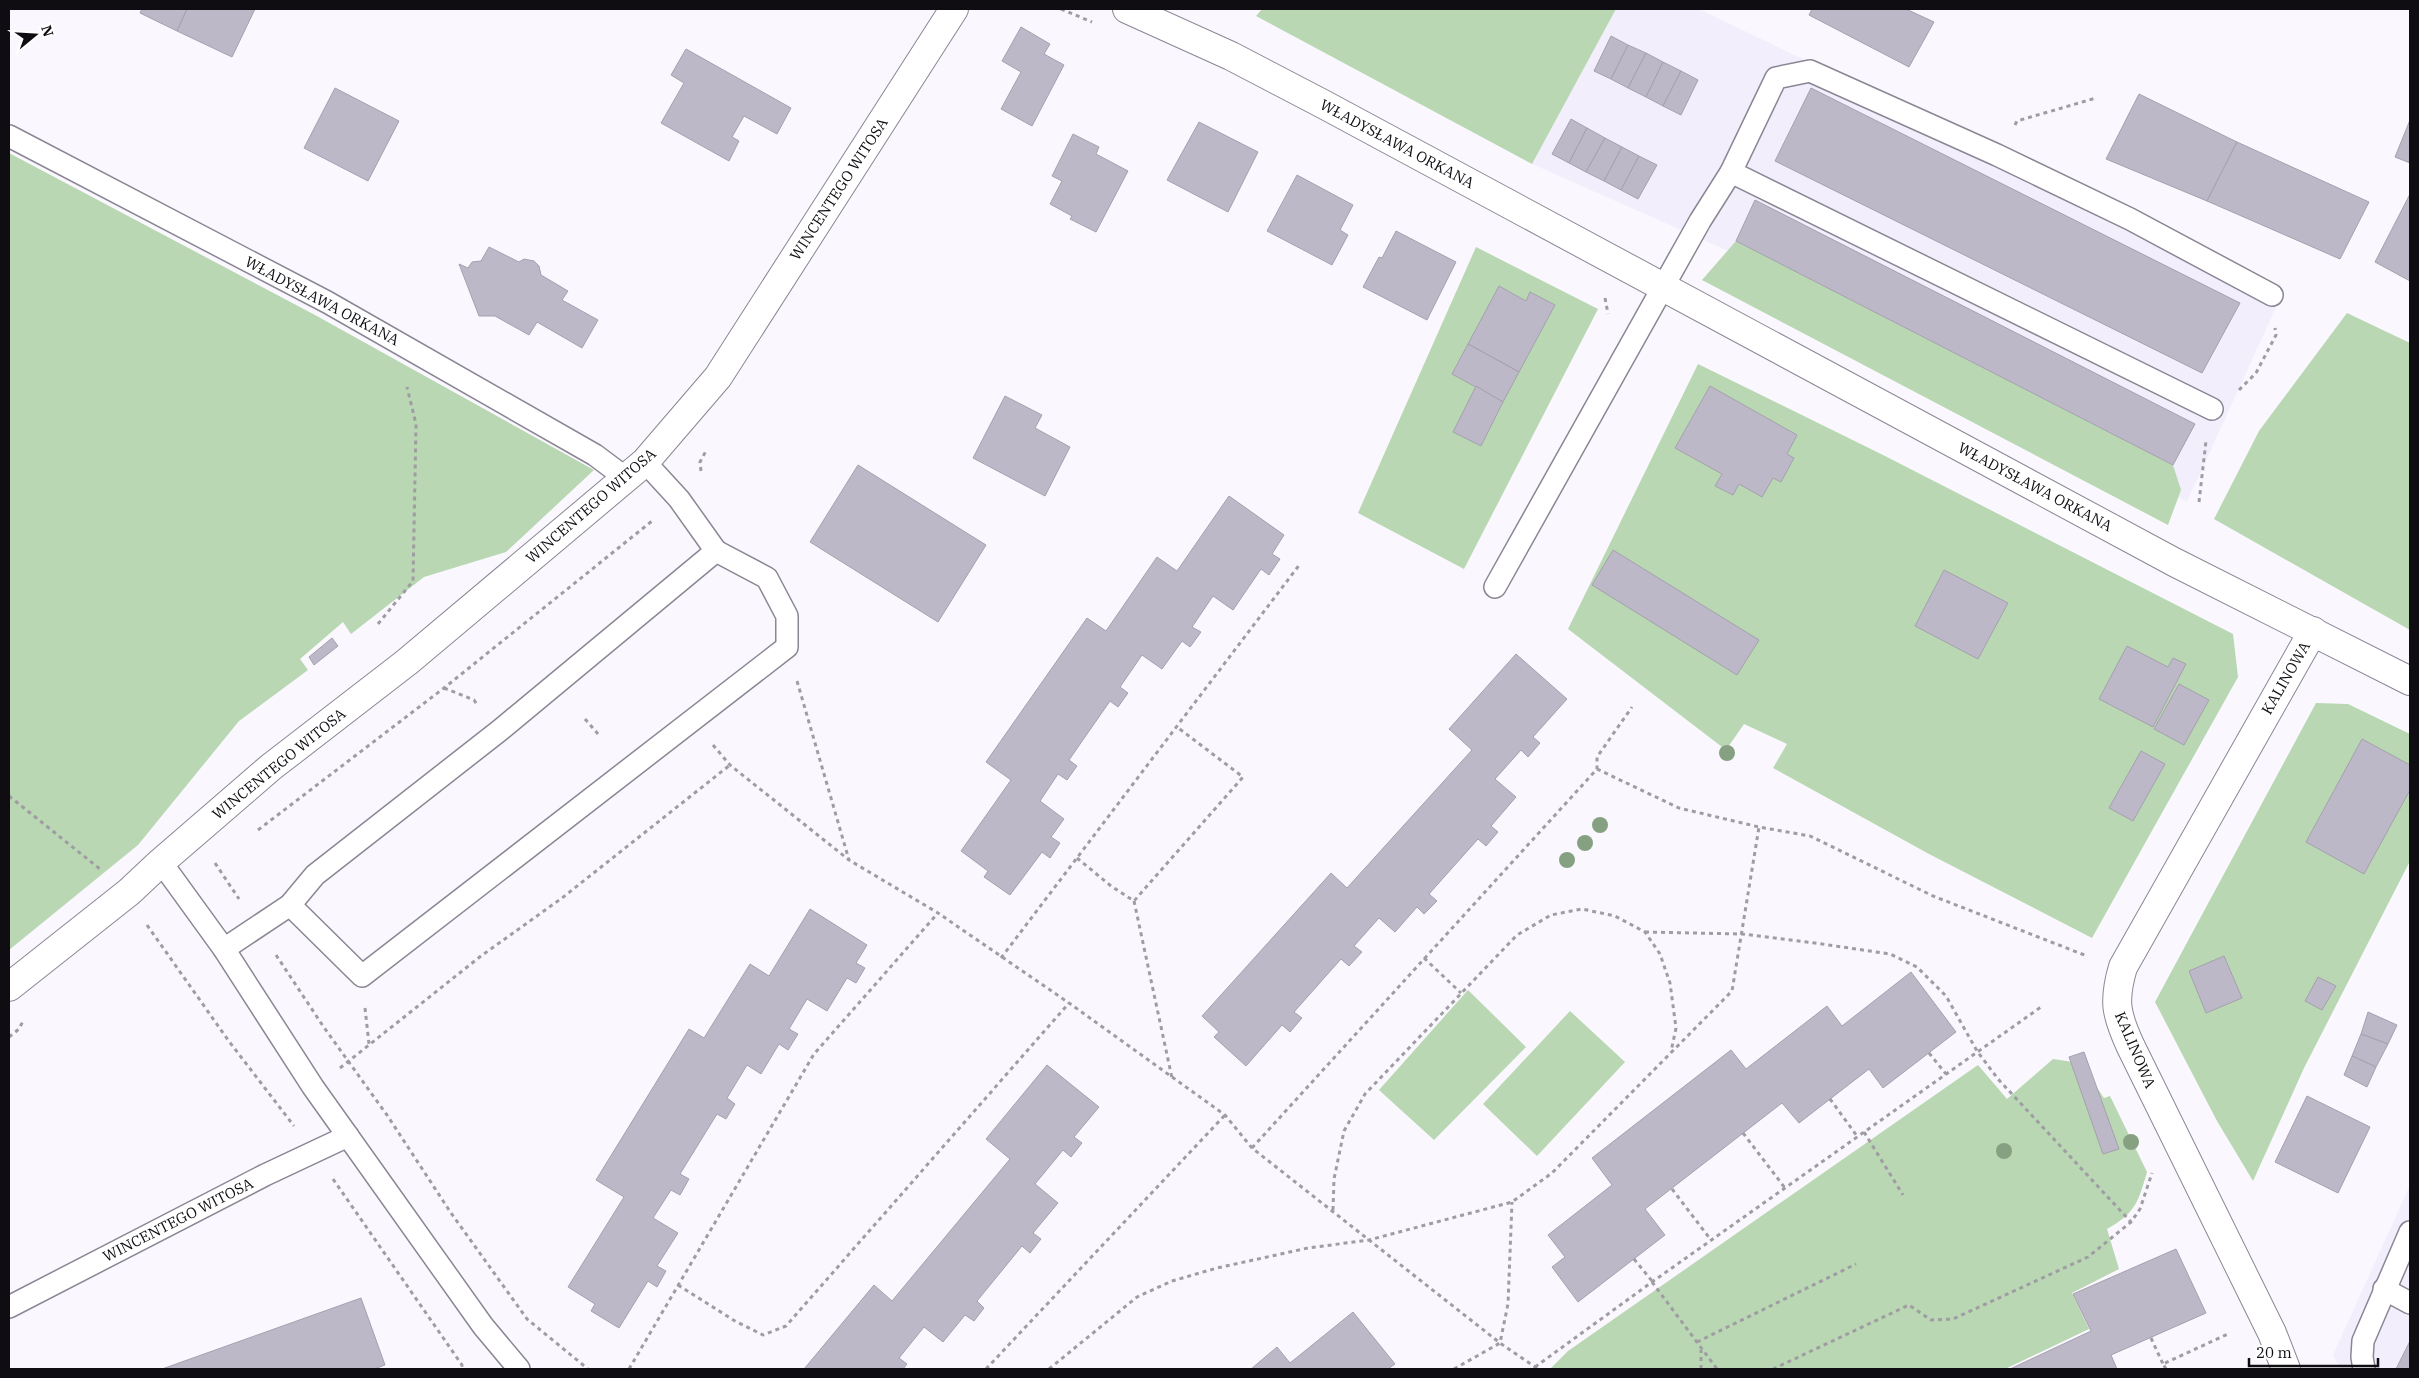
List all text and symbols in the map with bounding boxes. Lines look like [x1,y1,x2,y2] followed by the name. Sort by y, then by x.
[10,10,60,60] north arrow
[37,23,58,39] text: N
[1317,95,1478,193] street label: WŁADYSŁAWA ORKANA
[785,113,892,264] street label: WINCENTEGO WITOSA
[242,252,403,350] street label: WŁADYSŁAWA ORKANA
[1955,438,2116,536] street label: WŁADYSŁAWA ORKANA
[522,443,660,567] street label: WINCENTEGO WITOSA
[2257,637,2315,718] street label: KALINOWA
[208,703,350,823] street label: WINCENTEGO WITOSA
[2111,1009,2160,1092] street label: KALINOWA
[99,1173,257,1266] street label: WINCENTEGO WITOSA
[2249,1336,2378,1368] scale bar
[2256,1343,2292,1362] text: 20 m

